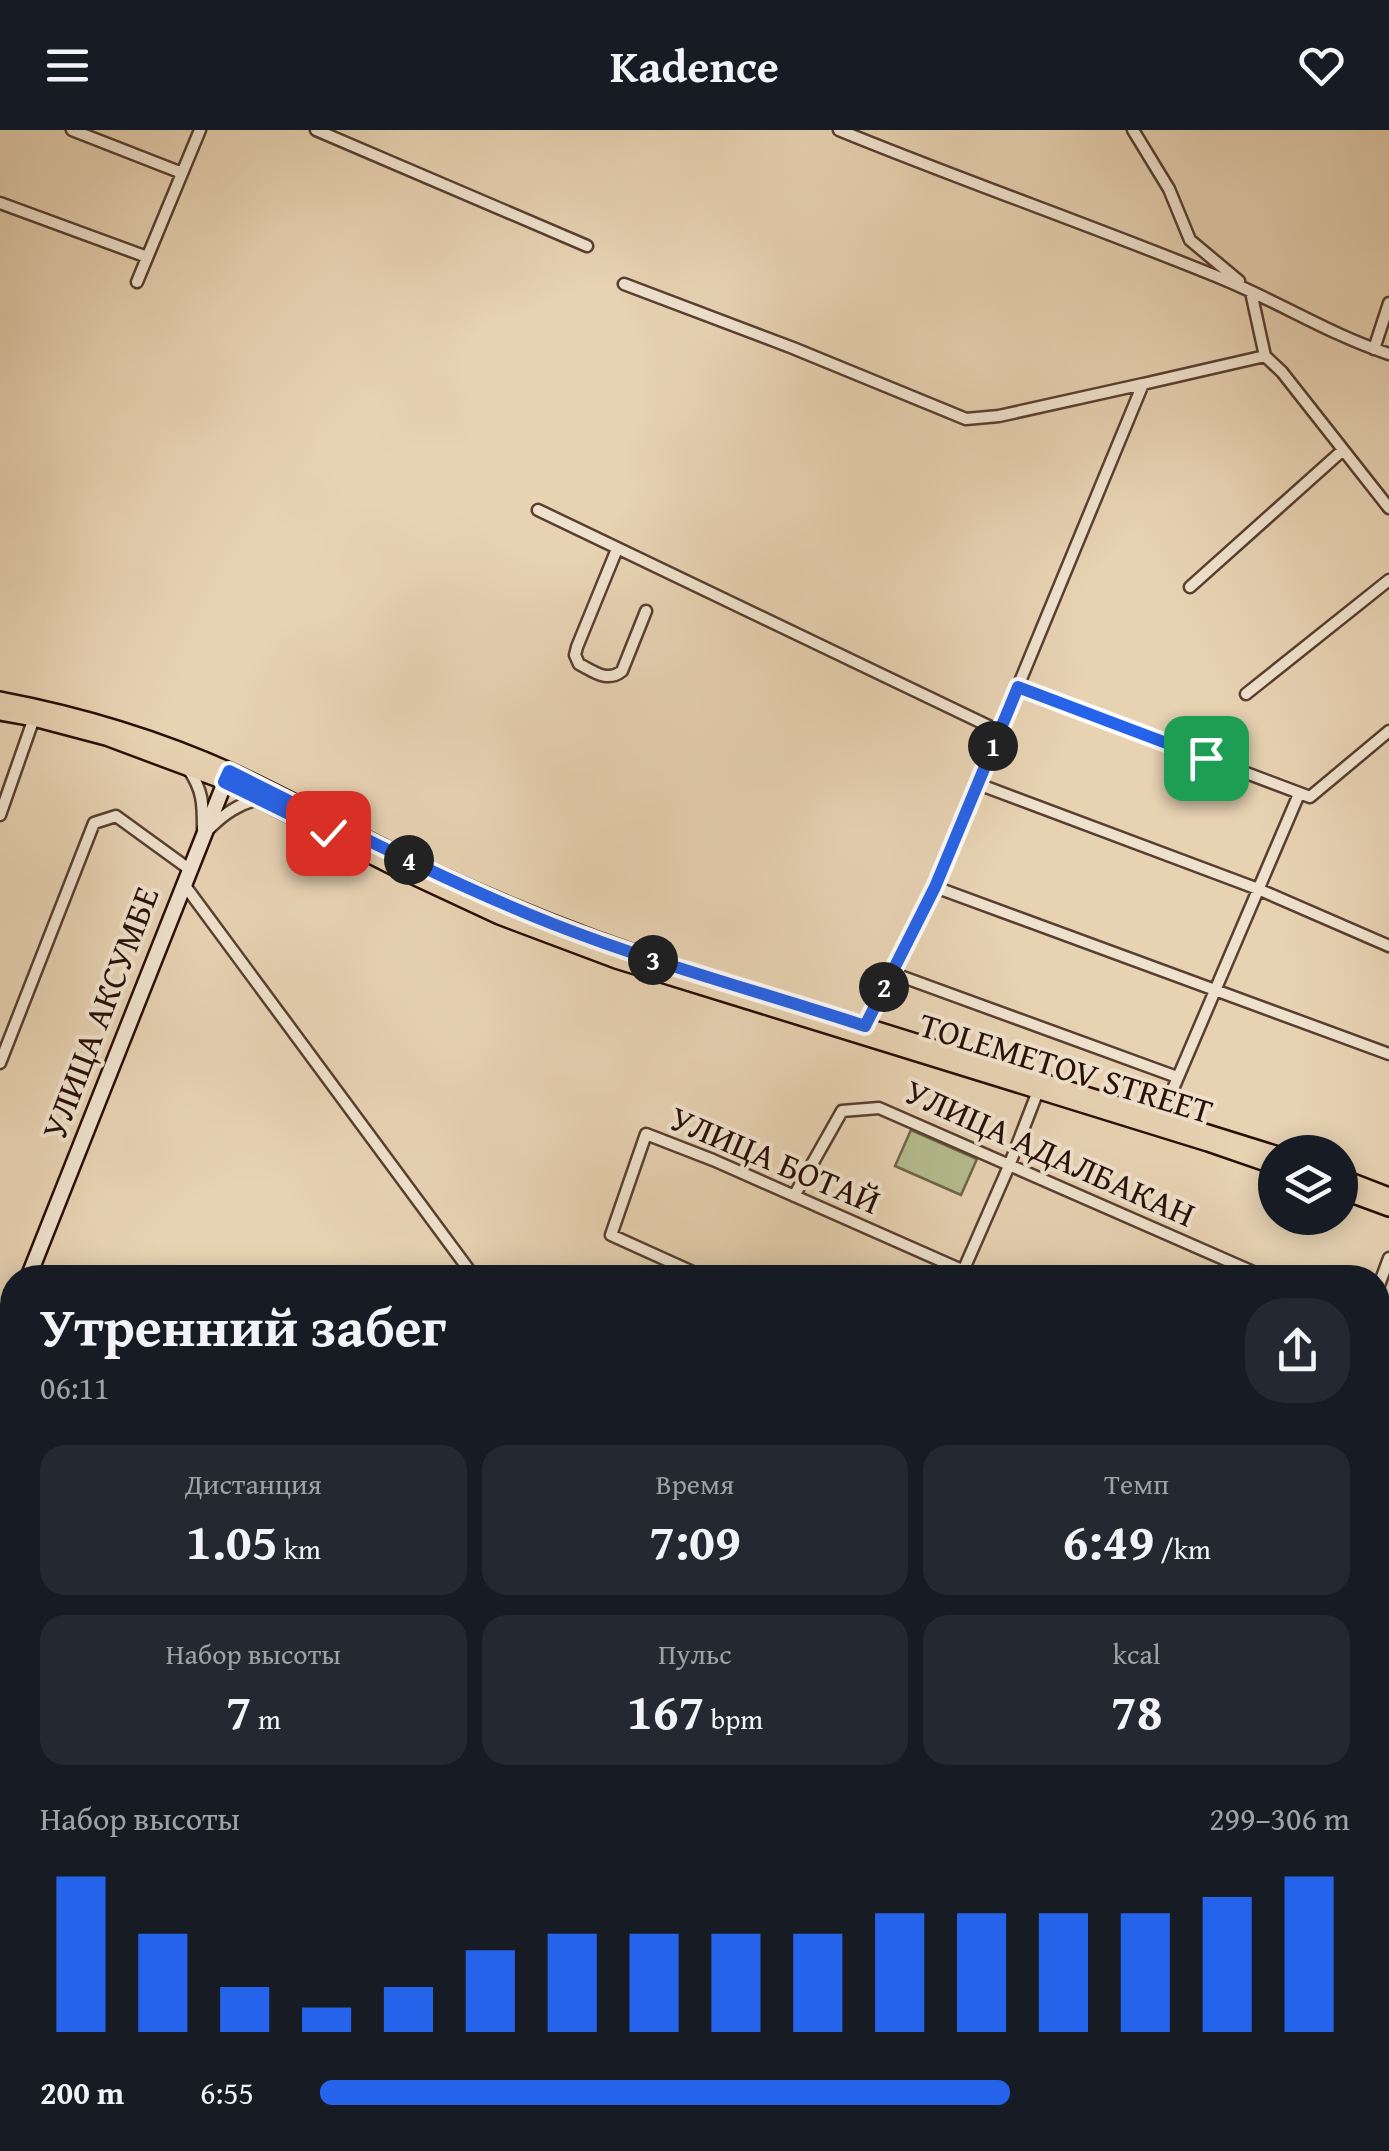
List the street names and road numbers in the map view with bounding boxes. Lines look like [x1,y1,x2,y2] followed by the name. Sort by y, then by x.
[28,879,171,1146] street label: УЛИЦА АКСУМБЕ
[913,999,1219,1136] street label: TOLEMETOV STREET
[897,1066,1203,1239] street label: УЛИЦА АДАЛБАКАН
[662,1092,888,1227] street label: УЛИЦА БОТАЙ

